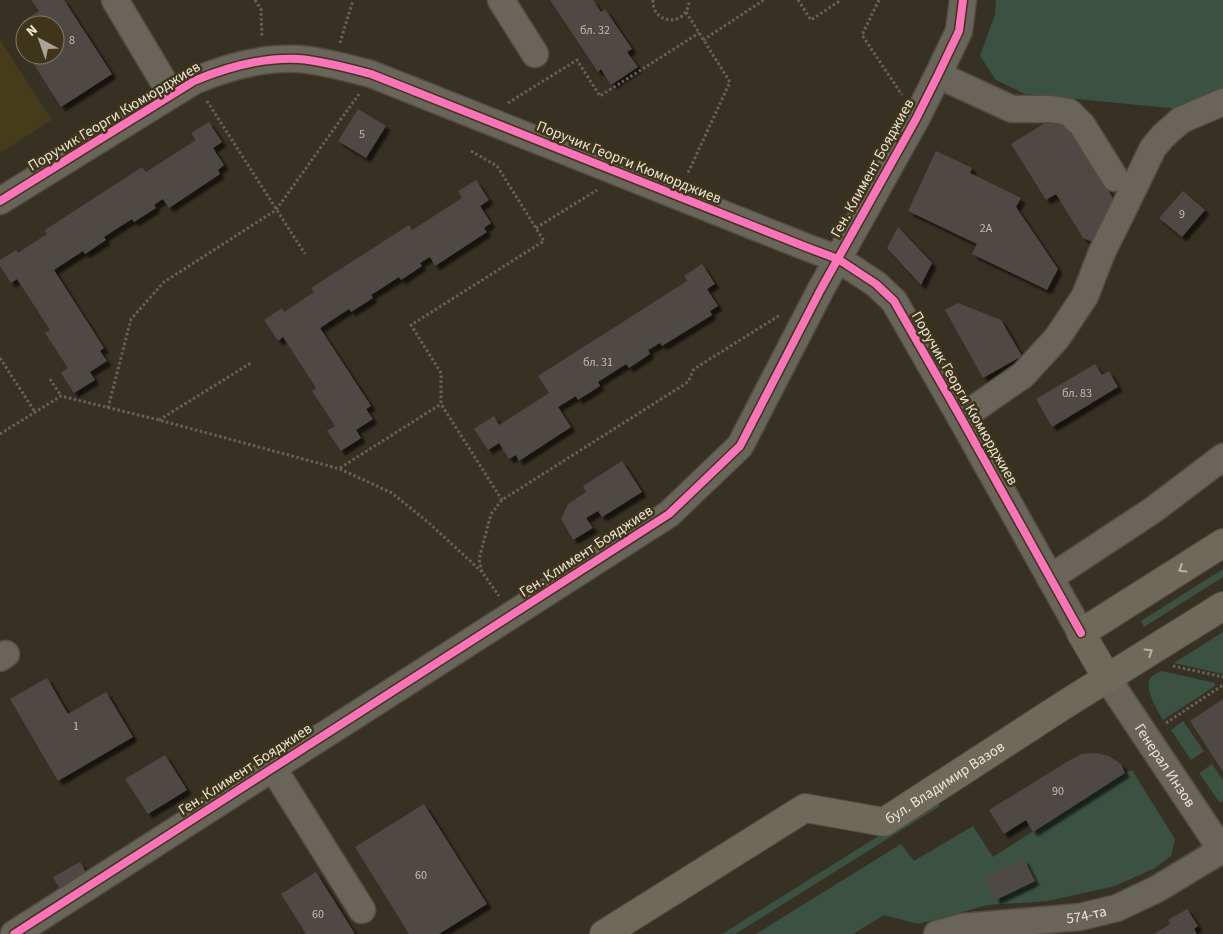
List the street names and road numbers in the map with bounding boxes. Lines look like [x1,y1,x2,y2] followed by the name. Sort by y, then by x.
[24,56,205,176] street label: Поручик Георги Кюмюрджиев
[826,95,920,241] street label: Ген. Климент Бояджиев
[533,116,725,209] street label: Поручик Георги Кюмюрджиев
[906,307,1023,489] street label: Поручик Георги Кюмюрджиев
[515,500,658,603] street label: Ген. Климент Бояджиев
[174,718,317,821] street label: Ген. Климент Бояджиев
[1129,720,1201,812] street label: Генерал Инзов
[881,736,1009,830] street label: бул. Владимир Вазов
[1065,901,1109,929] street label: 574-та

